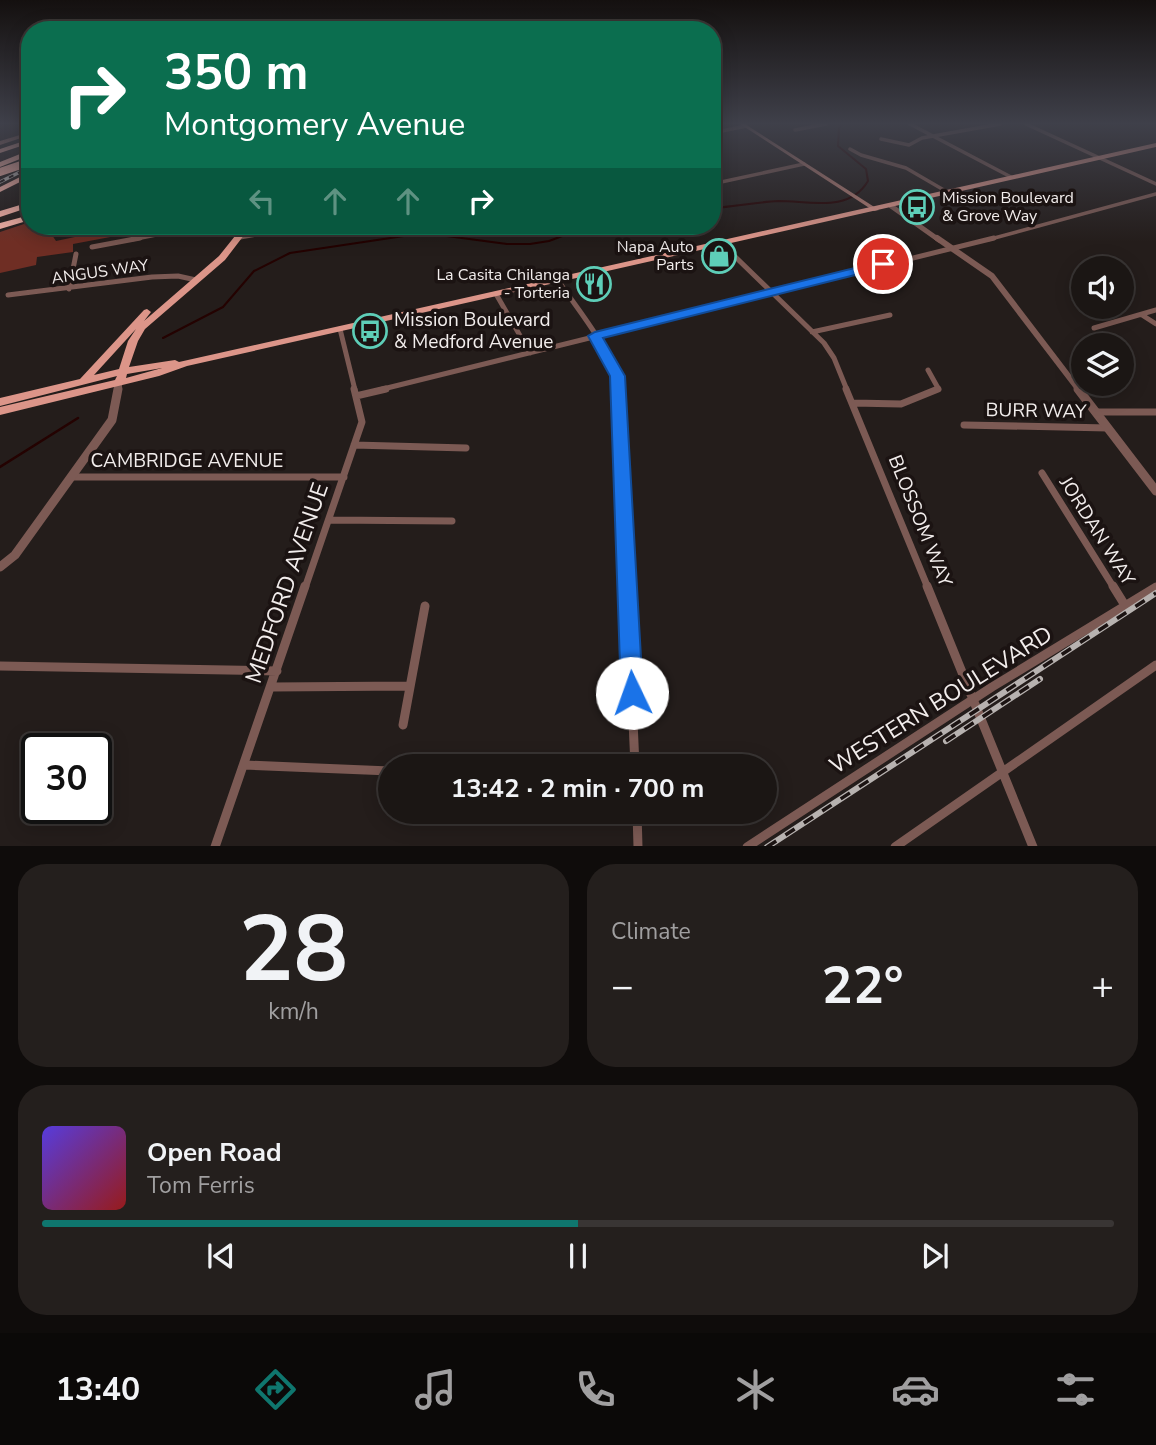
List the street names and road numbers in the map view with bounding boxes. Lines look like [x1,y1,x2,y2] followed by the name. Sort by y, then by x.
[50,254,150,290] street label: ANGUS WAY
[985,397,1087,425] street label: BURR WAY
[91,448,283,474] street label: CAMBRIDGE AVENUE
[882,451,959,591] street label: BLOSSOM WAY
[1053,471,1141,591] street label: JORDAN WAY
[238,479,336,687] street label: MEDFORD AVENUE
[824,619,1058,781] street label: WESTERN BOULEVARD

